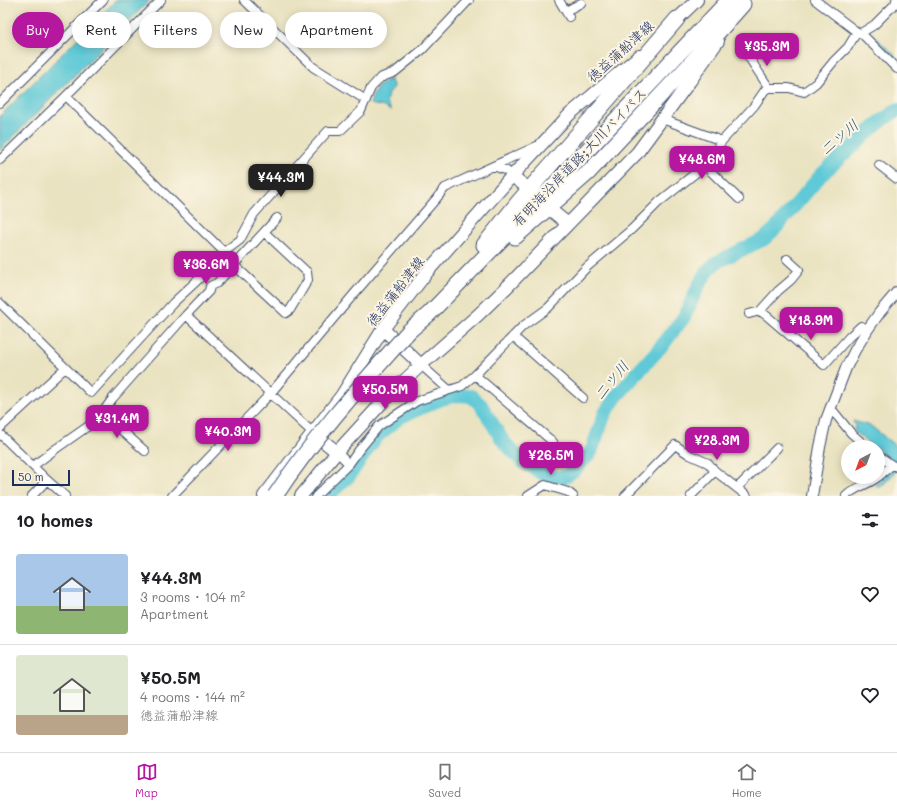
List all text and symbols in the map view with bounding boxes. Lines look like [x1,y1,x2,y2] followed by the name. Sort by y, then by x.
[12,12,64,48] chip: Buy
[72,12,131,48] chip: Rent
[139,12,212,48] chip: Filters
[220,12,277,48] chip: New
[285,12,387,48] chip: Apartment
[582,16,658,86] street label: 徳益蒲船津線
[734,33,800,67] pin: ¥35.3M
[744,37,790,54] text: ¥35.3M
[507,83,651,231] street label: 有明海沿岸道路;大川バイパス
[815,115,863,159] water label: 二ツ川
[669,146,735,180] pin: ¥48.6M
[678,150,726,167] text: ¥48.6M
[248,164,314,198] pin: ¥44.3M
[257,168,305,185] text: ¥44.3M
[173,251,239,285] pin: ¥36.6M
[362,252,428,330] street label: 徳益蒲船津線
[183,255,229,272] text: ¥36.6M
[778,307,844,341] pin: ¥18.9M
[789,311,833,328] text: ¥18.9M
[589,356,633,404] water label: 二ツ川
[352,376,418,410] pin: ¥50.5M
[362,380,408,397] text: ¥50.5M
[84,405,150,439] pin: ¥31.4M
[95,409,139,426] text: ¥31.4M
[195,418,261,452] pin: ¥40.3M
[204,422,252,439] text: ¥40.3M
[684,427,750,461] pin: ¥28.3M
[694,431,740,448] text: ¥28.3M
[841,440,885,484] north arrow
[841,440,885,484] map controls
[518,442,584,476] pin: ¥26.5M
[528,446,574,463] text: ¥26.5M
[12,468,70,487] scale bar
[18,469,44,484] text: 50 m
[16,509,93,531] text: 10 homes
[859,509,881,531] icon: filters
[140,566,202,588] text: ¥44.3M
[48,570,96,618] icon: home
[859,583,881,605] icon: heart
[140,588,245,605] text: 3 rooms · 104 m²
[140,605,209,622] text: Apartment
[140,666,201,688] text: ¥50.5M
[48,671,96,719] icon: home
[859,684,881,706] icon: heart
[140,688,245,705] text: 4 rooms · 144 m²
[140,706,218,723] text: 徳益蒲船津線
[135,761,158,800] tab: Map
[428,761,461,800] tab: Saved
[732,761,762,800] tab: Home

